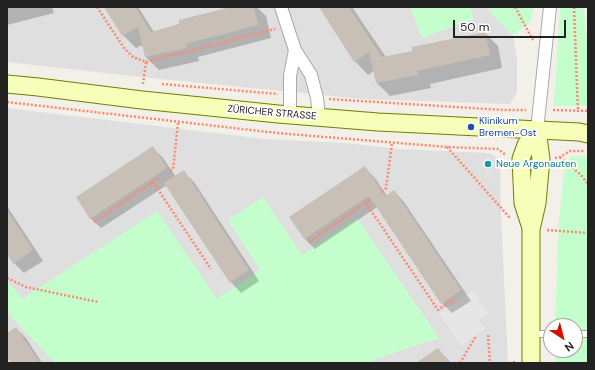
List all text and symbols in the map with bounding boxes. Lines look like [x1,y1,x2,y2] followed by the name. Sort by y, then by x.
[455,12,568,38] scale bar
[460,19,489,35] text: 50 m
[227,103,317,123] street label: ZÜRICHER STRASSE
[479,115,536,138] place label: Klinikum Bremen-Ost
[466,122,476,132] marker: Klinikum Bremen-Ost
[496,158,576,170] place label: Neue Argonauten
[483,159,493,169] marker: Neue Argonauten
[543,318,583,358] north arrow
[562,339,577,355] text: N

